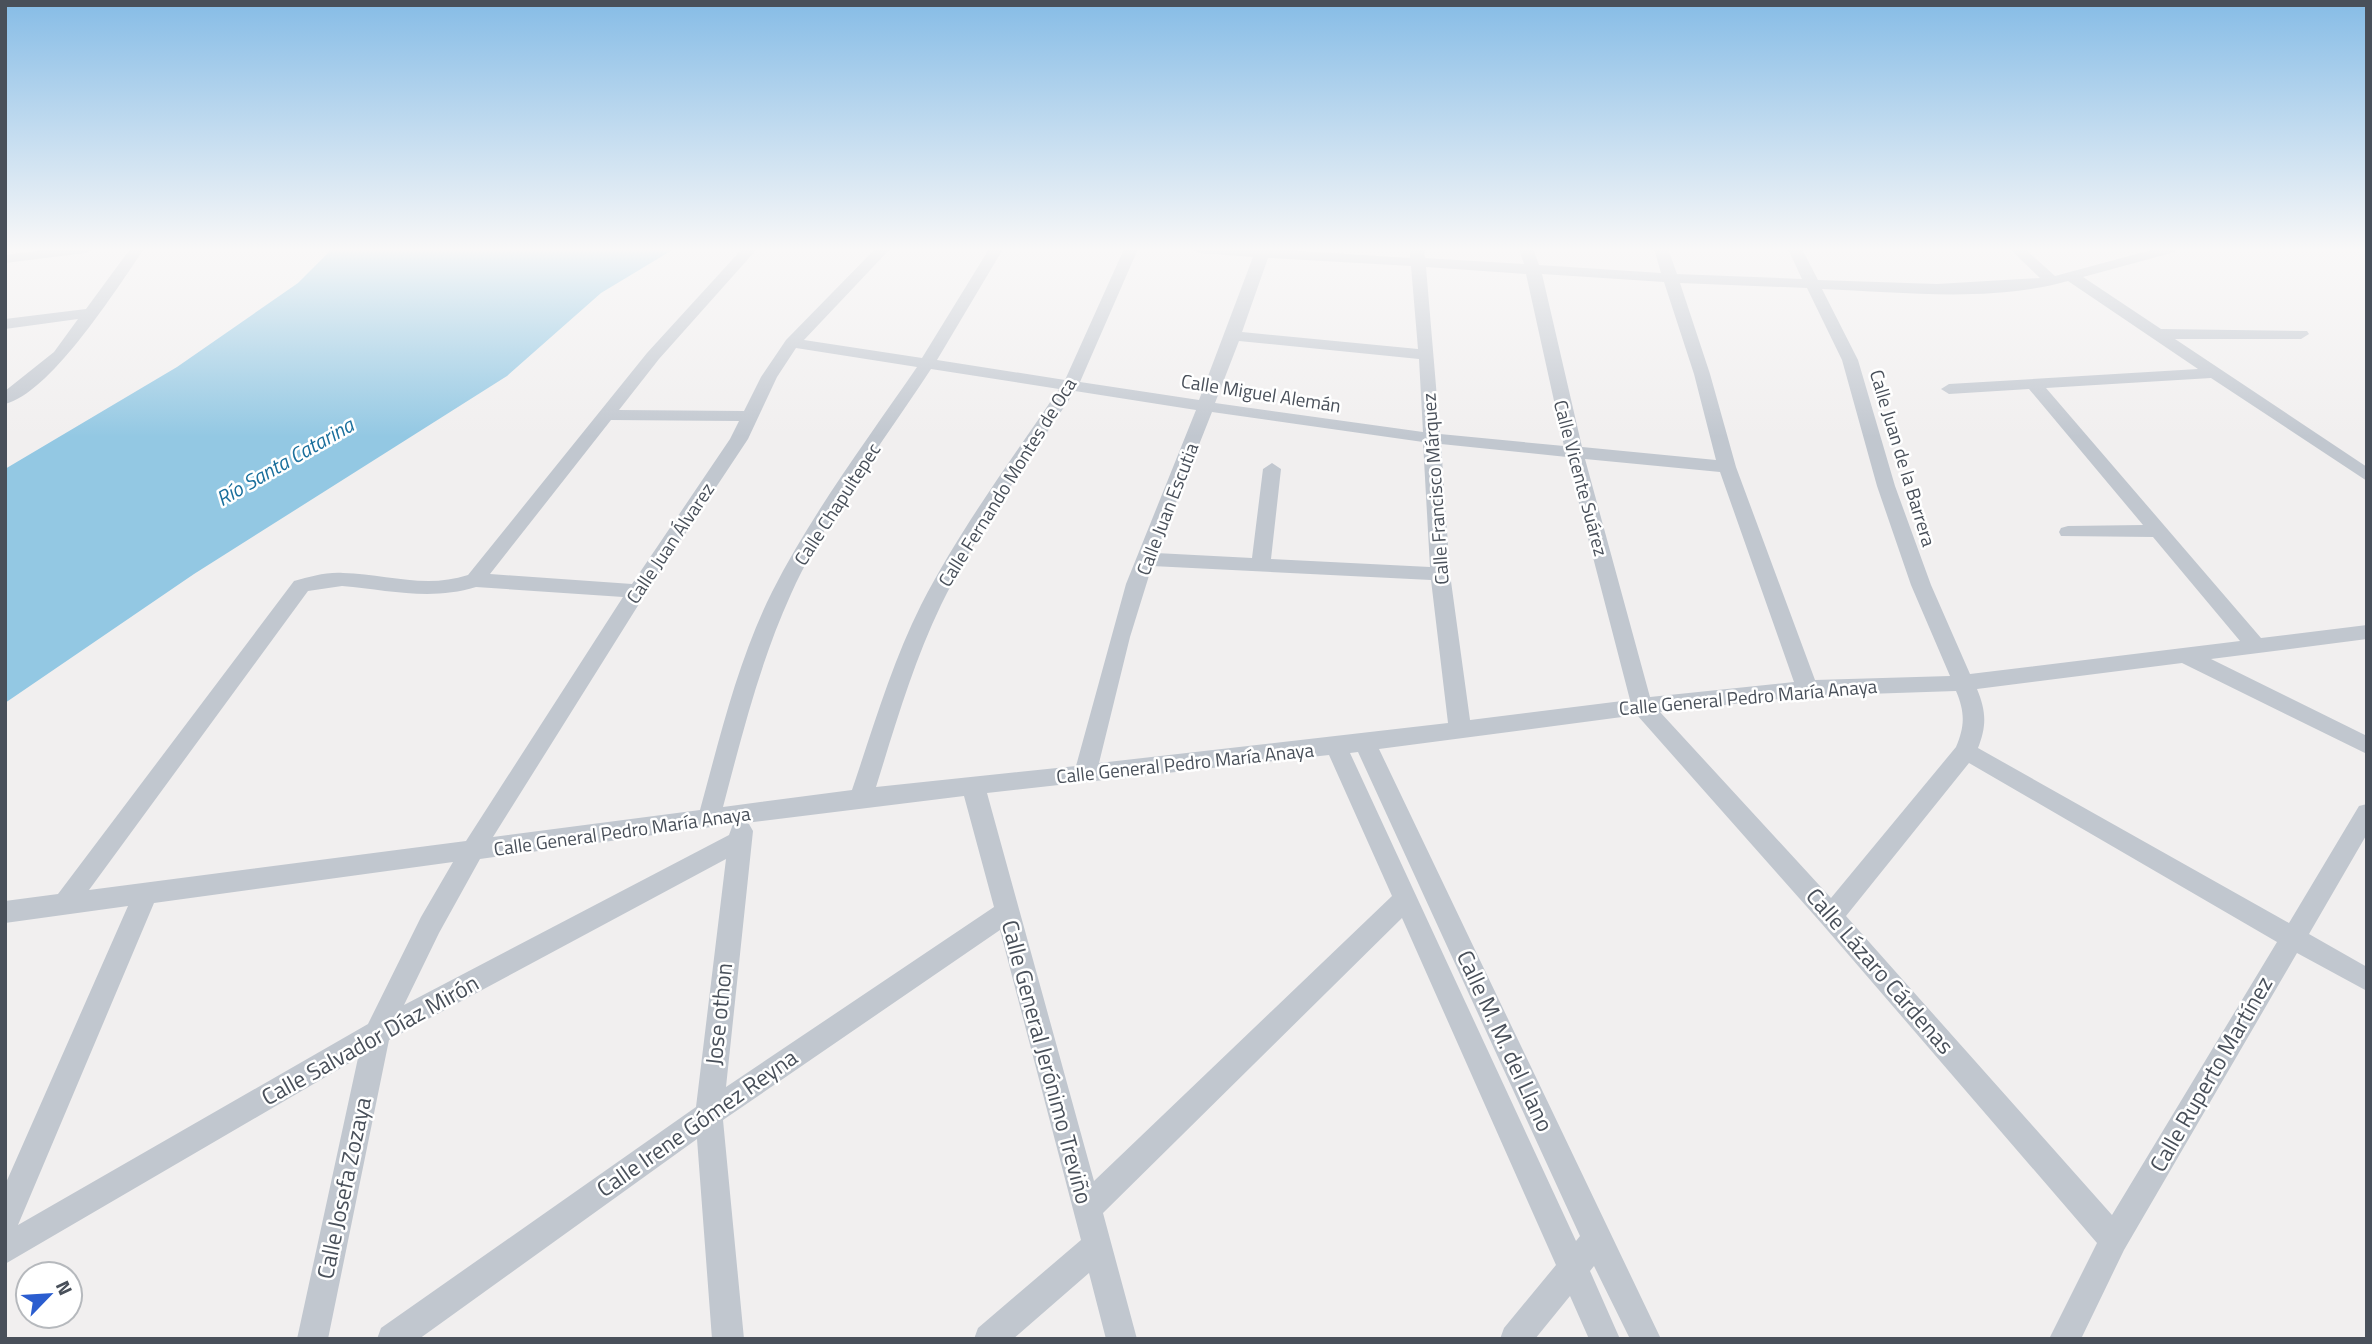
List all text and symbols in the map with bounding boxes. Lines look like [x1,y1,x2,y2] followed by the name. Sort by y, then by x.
[1179,366,1343,419] street label: Calle Miguel Alemán
[1863,366,1944,550] street label: Calle Juan de la Barrera
[930,371,1083,592] street label: Calle Fernando Montes de Oca
[1413,392,1456,586] street label: Calle Francisco Márquez
[1547,397,1616,559] street label: Calle Vicente Suárez
[210,408,361,514] water label: Río Santa Catarina
[786,437,887,571] street label: Calle Chapultepec
[1128,438,1205,579] street label: Calle Juan Escutia
[618,476,721,609] street label: Calle Juan Álvarez
[1618,671,1879,722] street label: Calle General Pedro María Anaya
[1055,734,1316,790] street label: Calle General Pedro María Anaya
[492,798,753,863] street label: Calle General Pedro María Anaya
[1798,880,1963,1062] street label: Calle Lázaro Cárdenas
[993,916,1102,1208] street label: Calle General Jerónimo Treviño
[1448,944,1563,1137] street label: Calle M. M. del Llano
[696,961,741,1067] street label: Jose othon
[255,965,485,1114] street label: Calle Salvador Díaz Mirón
[2140,969,2281,1178] street label: Calle Ruperto Martínez
[589,1040,805,1205] street label: Calle Irene Gómez Reyna
[307,1093,380,1282] street label: Calle Josefa Zozaya
[14,1260,84,1330] north arrow
[49,1276,81,1300] text: N

